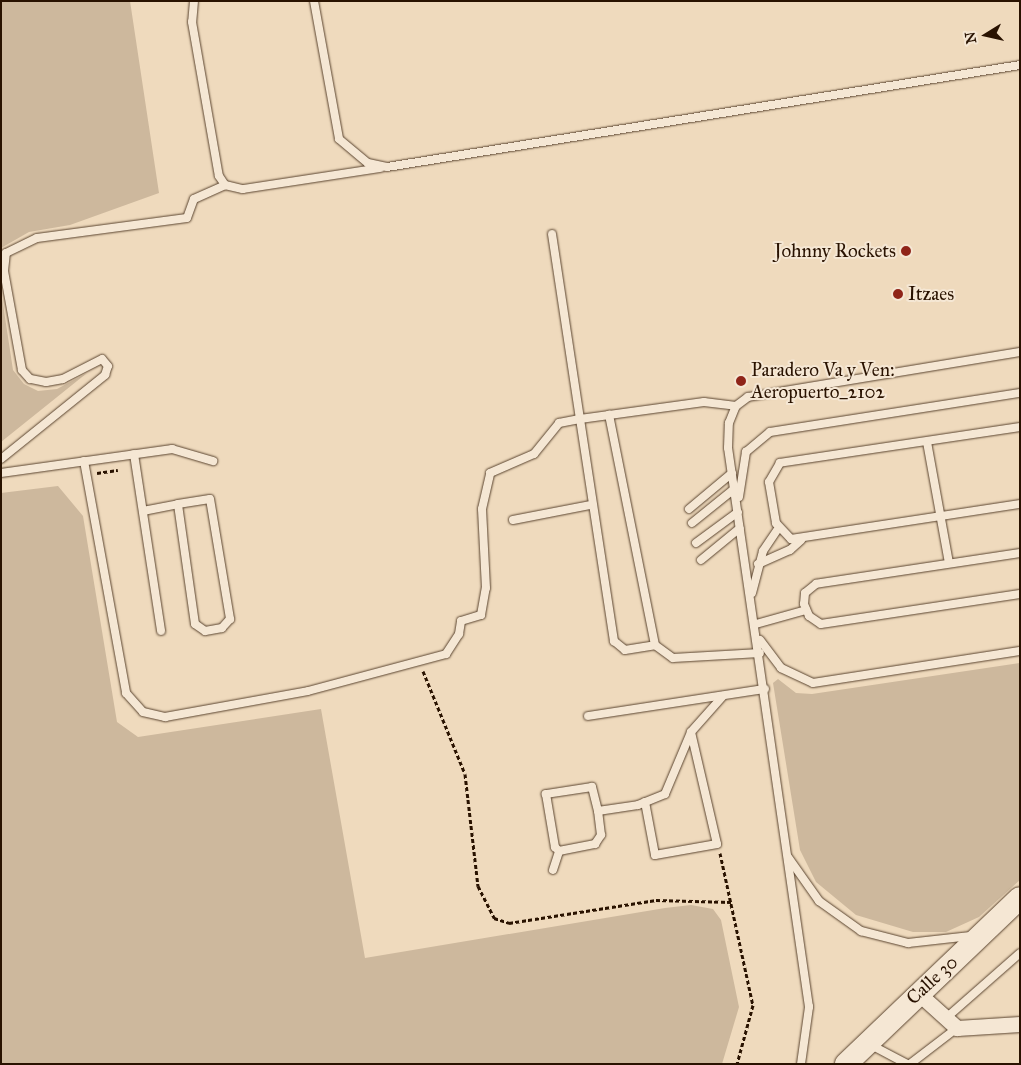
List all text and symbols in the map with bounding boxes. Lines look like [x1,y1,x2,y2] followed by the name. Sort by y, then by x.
[961,10,1011,60] north arrow
[961,30,980,45] text: N
[774,240,896,262] place label: Johnny Rockets
[900,245,912,257] marker: Johnny Rockets
[908,283,954,305] place label: Itzaes
[892,288,904,300] marker: Itzaes
[751,359,895,403] place label: Paradero Va y Ven: Aeropuerto_2102
[735,375,747,387] marker: Paradero Va y Ven: Aeropuerto_2102
[902,951,962,1009] street label: Calle 30

